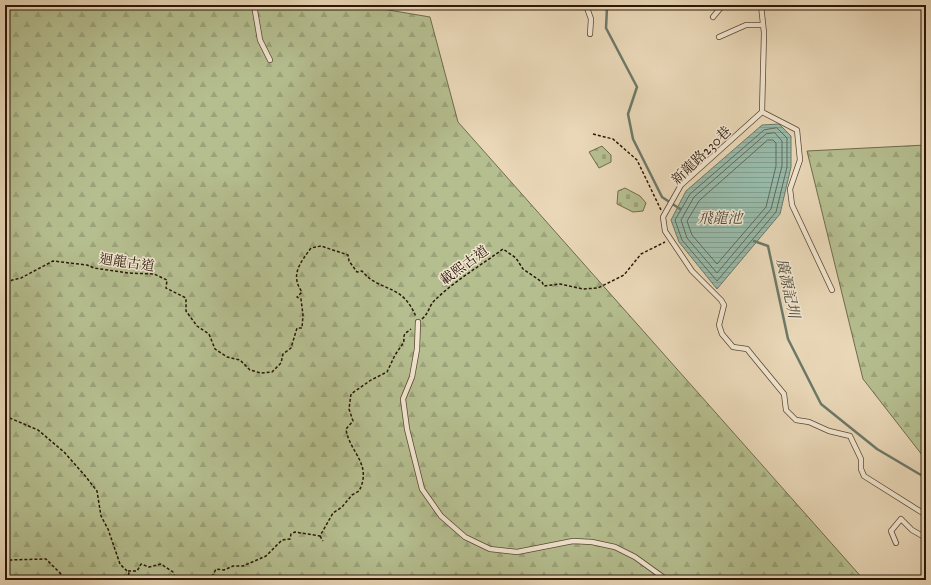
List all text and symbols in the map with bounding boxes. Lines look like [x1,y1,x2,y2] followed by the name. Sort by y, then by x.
[668,123,735,188] street label: 新龍路230巷
[697,209,744,227] water label: 飛龍池
[437,242,492,289] street label: 載熙古道
[98,250,156,275] street label: 迴龍古道
[773,257,804,322] water label: 廣源記圳

